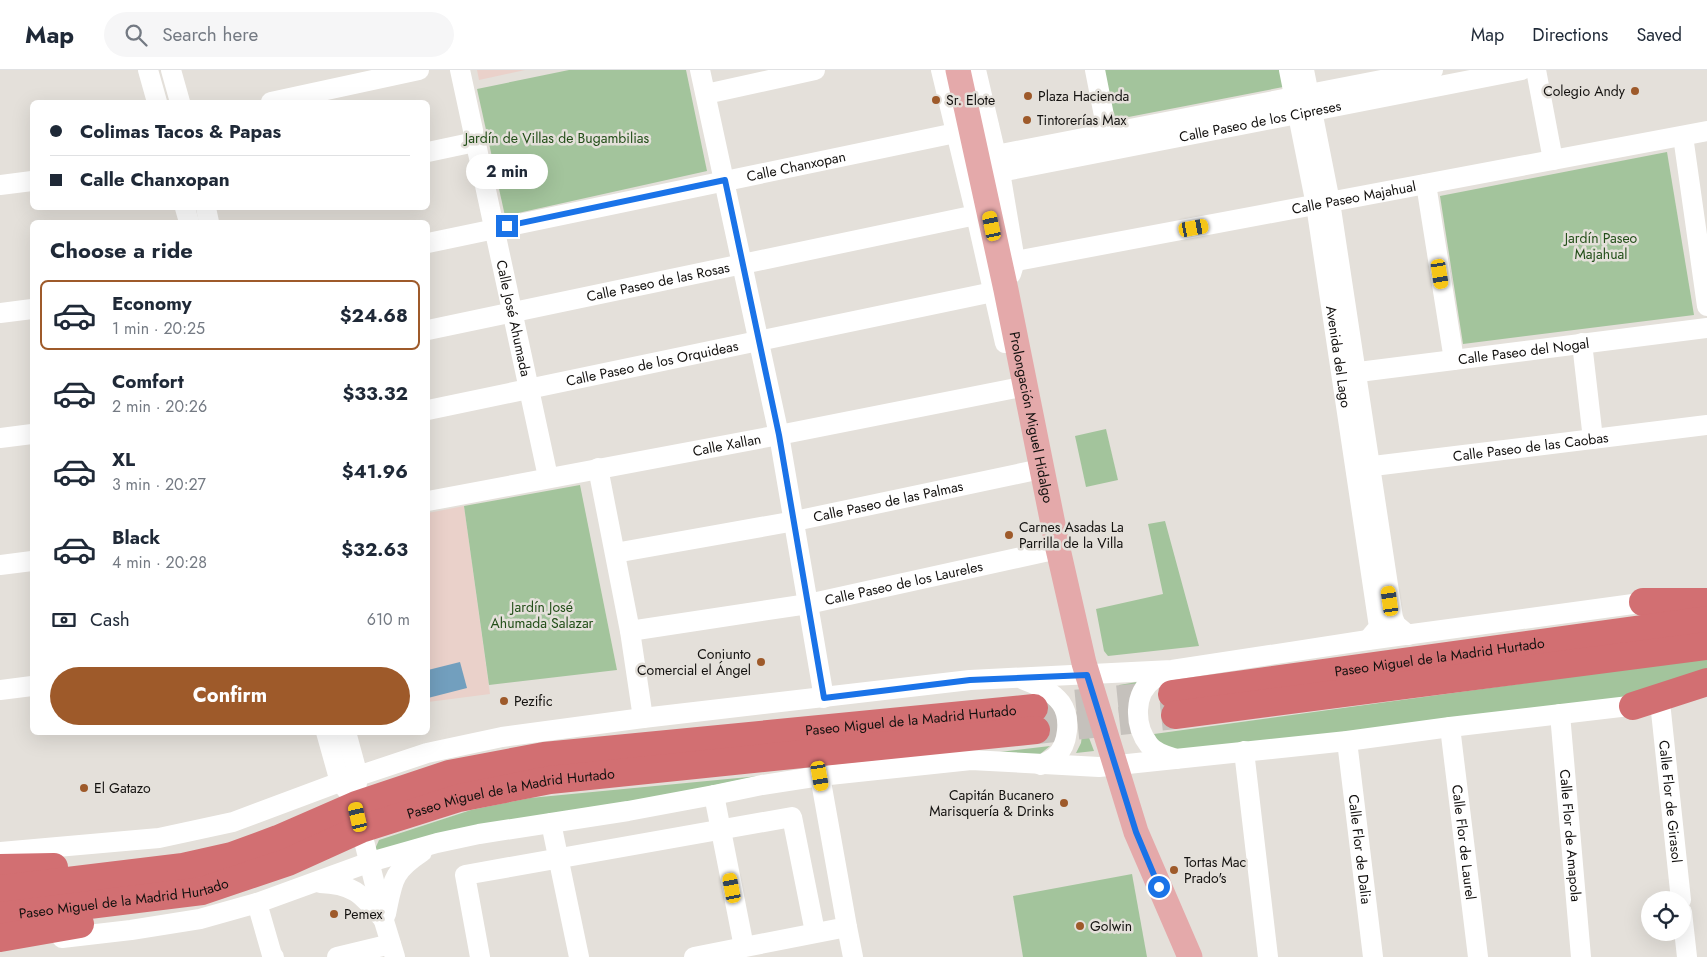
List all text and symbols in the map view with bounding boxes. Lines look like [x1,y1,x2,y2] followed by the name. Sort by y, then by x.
[104,12,454,57] search box
[25,17,74,52] text: Map
[122,21,150,49] icon: search
[162,21,258,48] text: Search here
[1471,22,1504,48] text: Map
[1532,22,1608,48] text: Directions
[1636,22,1682,48] text: Saved
[1543,81,1626,101] place label: Colegio Andy
[1629,85,1641,97] marker: Colegio Andy
[1038,86,1129,106] place label: Plaza Hacienda
[946,90,995,110] place label: Sr. Elote
[1022,90,1034,102] marker: Plaza Hacienda
[930,94,942,106] marker: Sr. Elote
[1177,96,1343,147] street label: Calle Paseo de los Cipreses
[1037,110,1126,130] place label: Tintorerías Max
[1021,114,1033,126] marker: Tintorerías Max
[80,118,281,145] text: Colimas Tacos & Papas
[463,128,650,148] park label: Jardín de Villas de Bugambilias
[745,146,847,186] street label: Calle Chanxopan
[466,154,548,188] callout: 2 min
[486,160,528,183] text: 2 min
[80,166,230,193] text: Calle Chanxopan
[1290,176,1418,219] street label: Calle Paseo Majahual
[981,210,1002,242] car
[496,215,518,237] route end
[1177,218,1210,238] car
[1563,228,1638,264] park label: Jardín Paseo Majahual
[50,234,193,266] text: Choose a ride
[585,257,732,306] street label: Calle Paseo de las Rosas
[491,258,536,378] street label: Calle José Ahumada
[1430,258,1449,290] car
[112,290,192,317] text: Economy
[52,293,97,338] icon: car
[340,302,408,329] text: $24.68
[1321,304,1356,409] street label: Avenida del Lago
[112,317,205,340] text: 1 min · 20:25
[1005,330,1059,505] street label: Prolongación Miguel Hidalgo
[1457,333,1590,369] street label: Calle Paseo del Nogal
[564,335,740,391] street label: Calle Paseo de los Orquideas
[112,368,184,395] text: Comfort
[52,371,97,416] icon: car
[342,380,408,407] text: $33.32
[112,395,207,418] text: 2 min · 20:26
[1452,427,1610,466] street label: Calle Paseo de las Caobas
[691,429,763,461] street label: Calle Xallan
[112,446,135,473] text: XL
[52,449,97,494] icon: car
[342,458,408,485] text: $41.96
[112,473,206,496] text: 3 min · 20:27
[811,476,965,527] street label: Calle Paseo de las Palmas
[1019,517,1124,553] place label: Carnes Asadas La Parrilla de la Villa
[112,524,160,551] text: Black
[52,527,97,572] icon: car
[1003,529,1015,541] marker: Carnes Asadas La Parrilla de la Villa
[341,536,408,563] text: $32.63
[112,551,207,574] text: 4 min · 20:28
[823,556,985,610] street label: Calle Paseo de los Laureles
[1380,585,1399,617] car
[491,597,594,633] park label: Jardín José Ahumada Salazar
[50,606,78,634] icon: cash
[90,606,130,633] text: Cash
[367,608,410,631] text: 610 m
[1333,633,1546,681] street label: Paseo Miguel de la Madrid Hurtado
[637,644,751,680] place label: Conjunto Comercial el Ángel
[755,656,767,668] marker: Conjunto Comercial el Ángel
[50,667,410,725] button: Confirm
[514,691,553,711] place label: Pezific
[498,695,510,707] marker: Pezific
[804,700,1018,740] street label: Paseo Miguel de la Madrid Hurtado
[1654,739,1687,864] street label: Calle Flor de Girasol
[810,760,829,792] car
[404,763,616,824] street label: Paseo Miguel de la Madrid Hurtado
[1555,768,1586,903] street label: Calle Flor de Amapola
[94,778,151,798] place label: El Gatazo
[78,782,90,794] marker: El Gatazo
[1447,783,1481,901] street label: Calle Flor de Laurel
[929,785,1054,821] place label: Capitán Bucanero Marisquería & Drinks
[1344,793,1377,905] street label: Calle Flor de Dalia
[1058,797,1070,809] marker: Capitán Bucanero Marisquería & Drinks
[347,801,368,833] car
[1184,852,1246,888] place label: Tortas Mac Prado's
[1168,864,1180,876] marker: Tortas Mac Prado's
[721,872,742,904] car
[18,873,232,924] street label: Paseo Miguel de la Madrid Hurtado
[1148,876,1170,898] route start
[1641,891,1691,941] map controls
[1641,891,1691,941] button: locate
[344,904,382,924] place label: Pemex
[328,908,340,920] marker: Pemex
[1090,916,1132,936] place label: Golwin
[1074,920,1086,932] marker: Golwin

